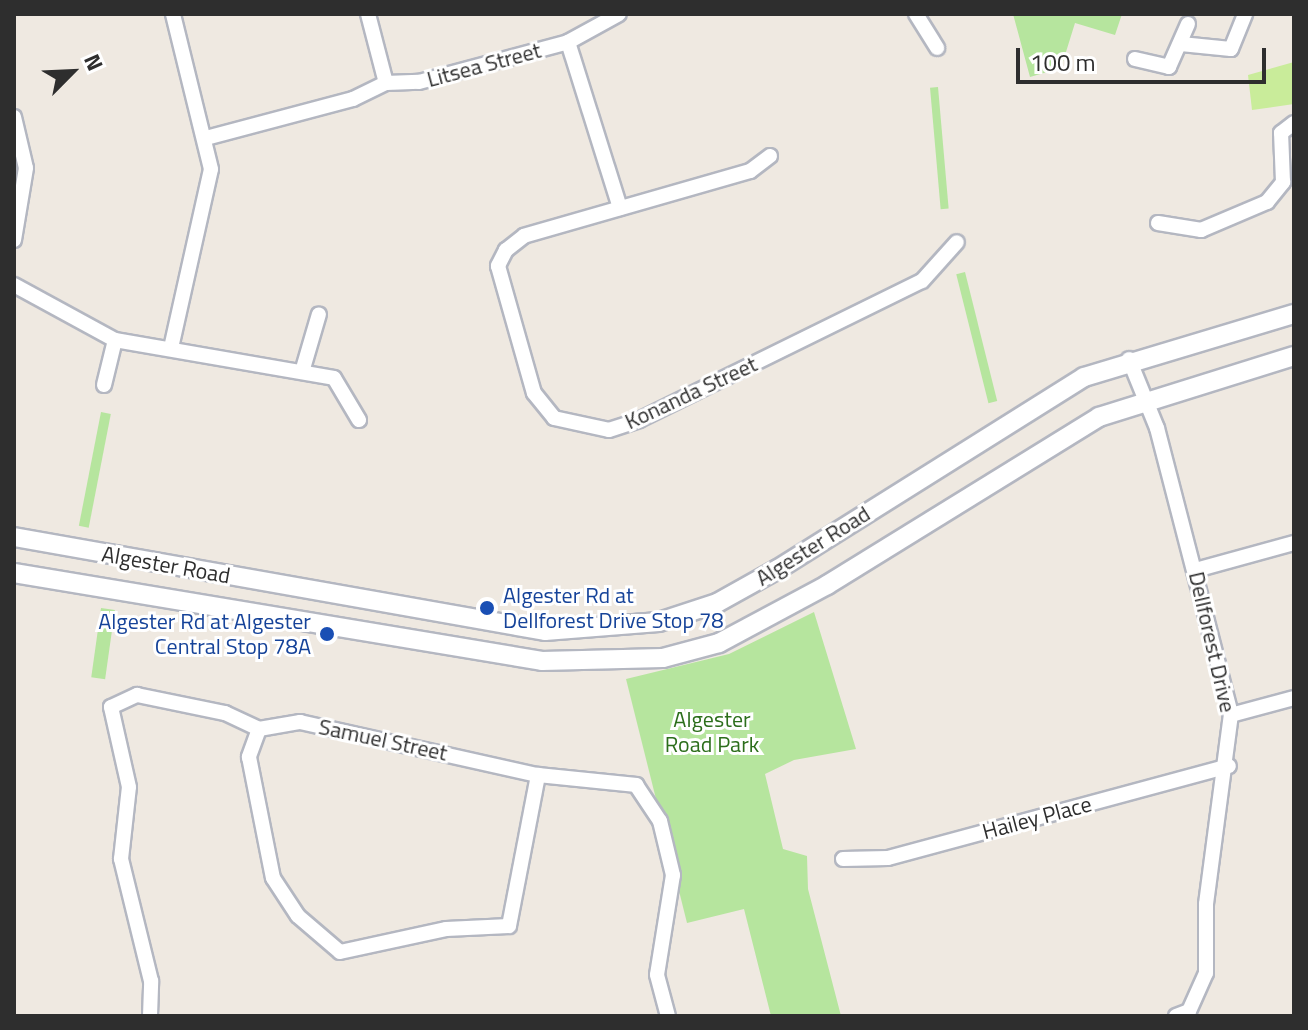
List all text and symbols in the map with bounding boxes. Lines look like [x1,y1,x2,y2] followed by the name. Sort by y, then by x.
[32,32,112,112] north arrow
[1020,32,1270,82] scale bar
[424,37,544,93] street label: Litsea Street
[1030,44,1096,80] text: 100 m
[75,48,113,76] text: N
[621,351,761,435] street label: Konanda Street
[751,500,875,592] street label: Algester Road
[100,541,232,589] street label: Algester Road
[1183,569,1241,715] street label: Dellforest Drive
[503,582,724,634] place label: Algester Rd at Dellforest Drive Stop 78
[478,599,496,617] marker: Algester Rd at Dellforest Drive Stop 78
[98,608,311,660] place label: Algester Rd at Algester Central Stop 78A
[318,625,336,643] marker: Algester Rd at Algester Central Stop 78A
[665,706,759,758] park label: Algester Road Park
[316,713,450,767] street label: Samuel Street
[980,791,1094,845] street label: Hailey Place

